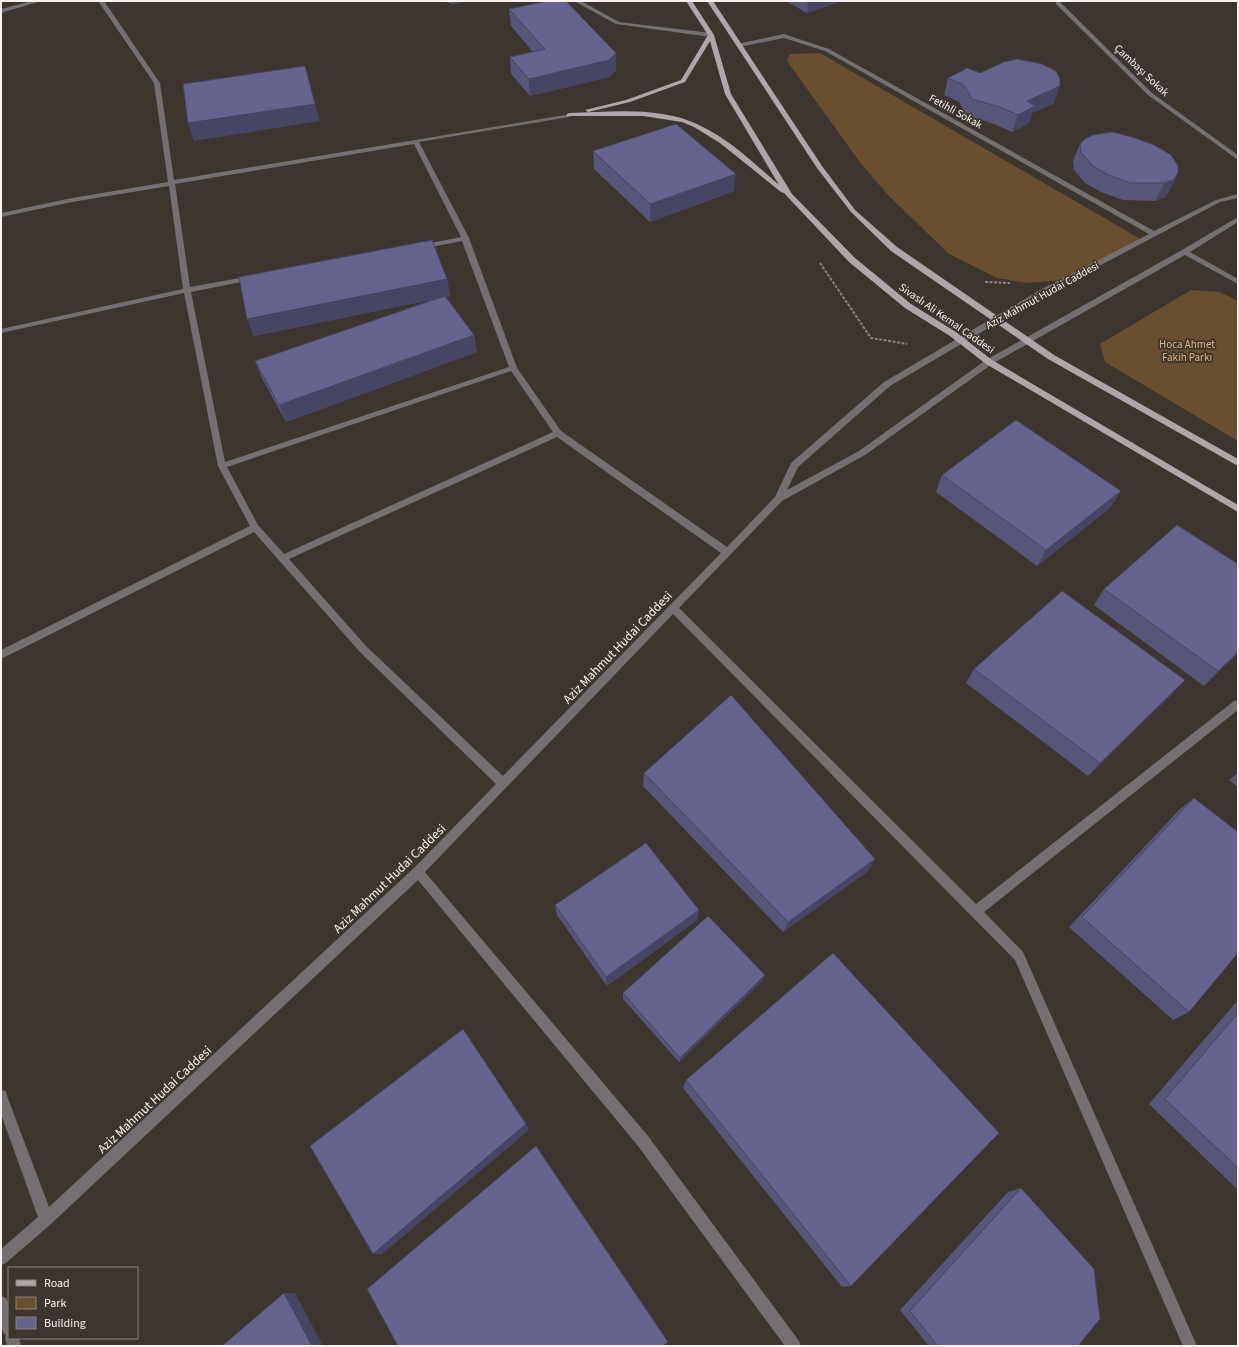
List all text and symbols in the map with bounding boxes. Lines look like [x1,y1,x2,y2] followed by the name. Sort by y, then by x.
[1111,41,1173,100] street label: Çambaşı Sokak
[926,91,986,133] street label: Fetihli Sokak
[983,258,1102,333] street label: Aziz Mahmut Hudai Caddesi
[896,280,997,357] street label: Sivaslı Ali Kemal Caddesi
[1159,337,1215,365] park label: Hoca Ahmet Fakih Parkı
[559,587,676,708] street label: Aziz Mahmut Hudai Caddesi
[329,820,450,937] street label: Aziz Mahmut Hudai Caddesi
[94,1042,216,1158] street label: Aziz Mahmut Hudai Caddesi
[8,1267,138,1339] legend
[44,1275,70,1292] text: Road
[44,1295,66,1312] text: Park
[44,1315,86,1332] text: Building

